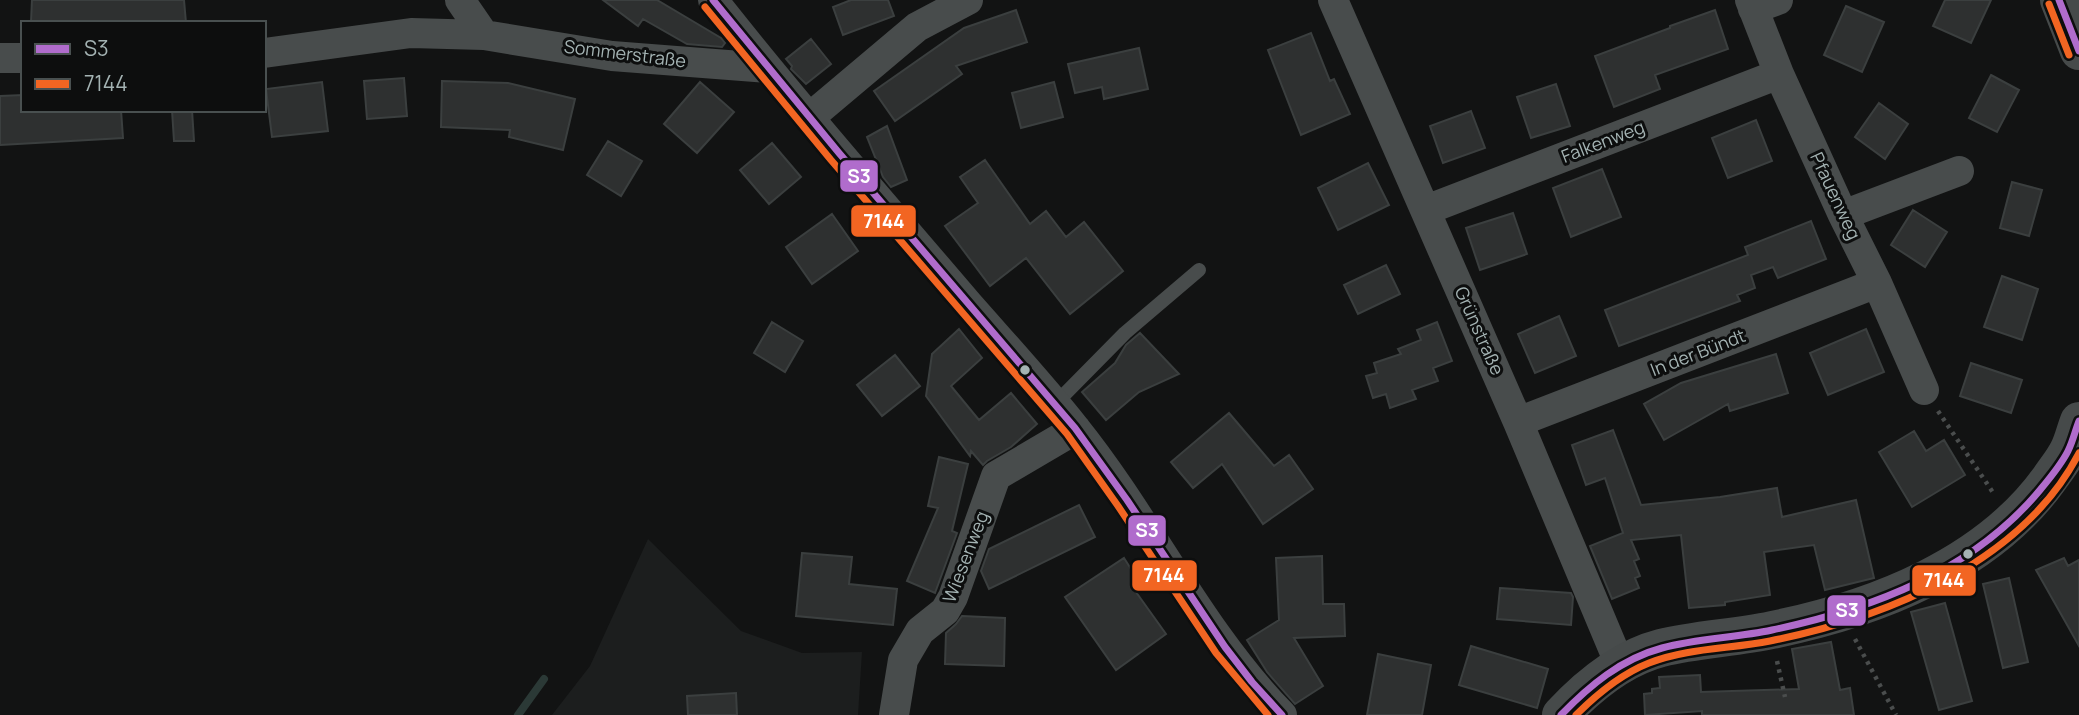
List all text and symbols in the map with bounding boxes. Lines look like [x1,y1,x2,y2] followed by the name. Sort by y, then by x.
[21,21,266,112] legend
[84,34,109,62] text: S3
[563,34,688,72] street label: Sommerstraße
[84,69,128,97] text: 7144
[1558,114,1648,168] street label: Falkenweg
[1805,148,1867,243] street label: Pfauenweg
[839,159,879,193] line badge: S3
[847,163,871,189] text: S3
[850,204,917,238] line badge: 7144
[863,208,905,234] text: 7144
[1450,282,1510,379] street label: Grünstraße
[1647,323,1749,381] street label: In der Bündt
[1018,363,1032,377] unlabelled marker
[937,507,994,606] street label: Wiesenweg
[1127,514,1167,547] line badge: S3
[1135,517,1159,543] text: S3
[1961,547,1975,561] unlabelled marker
[1131,559,1198,592] line badge: 7144
[1143,562,1185,588] text: 7144
[1911,564,1977,597] line badge: 7144
[1923,567,1965,593] text: 7144
[1826,594,1867,627] line badge: S3
[1835,597,1859,623] text: S3

